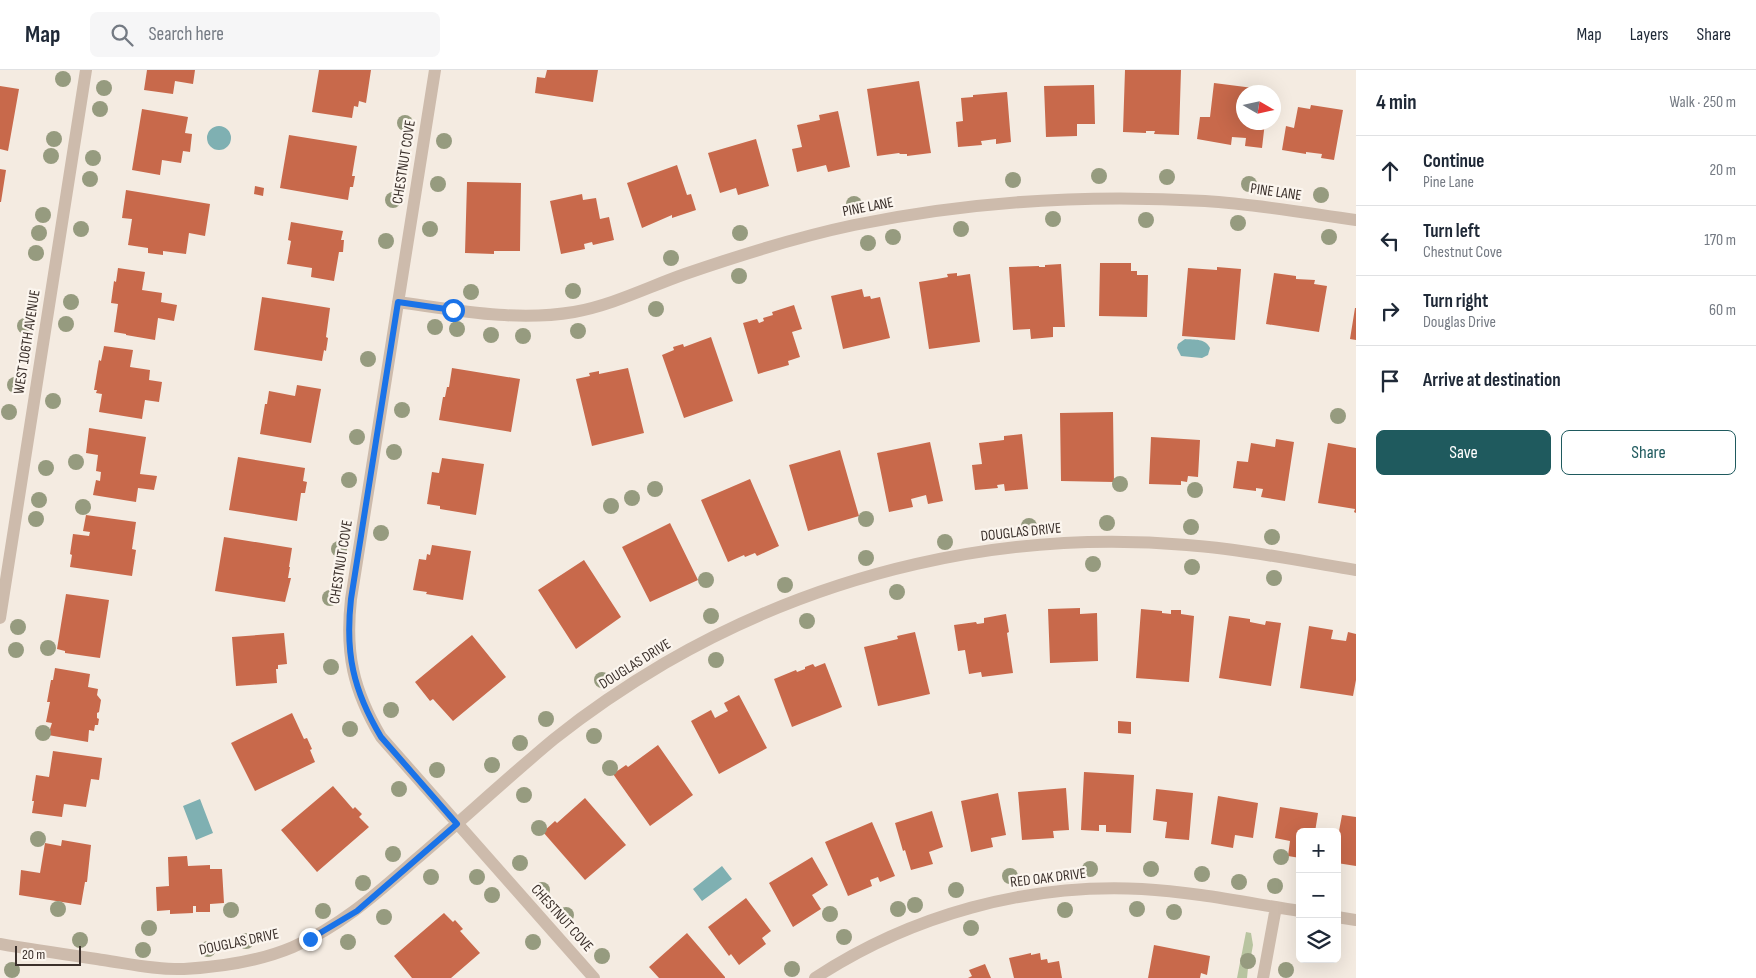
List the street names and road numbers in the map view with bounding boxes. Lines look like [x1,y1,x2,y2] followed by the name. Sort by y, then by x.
[388,119,420,205] street label: CHESTNUT COVE
[1249,179,1303,205] street label: PINE LANE
[841,193,895,221] street label: PINE LANE
[9,288,45,396] street label: WEST 106TH AVENUE
[980,518,1062,546] street label: DOUGLAS DRIVE
[325,519,357,605] street label: CHESTNUT COVE
[596,635,674,693] street label: DOUGLAS DRIVE
[1009,864,1087,892] street label: RED OAK DRIVE
[527,880,597,956] street label: CHESTNUT COVE
[197,924,281,960] street label: DOUGLAS DRIVE

